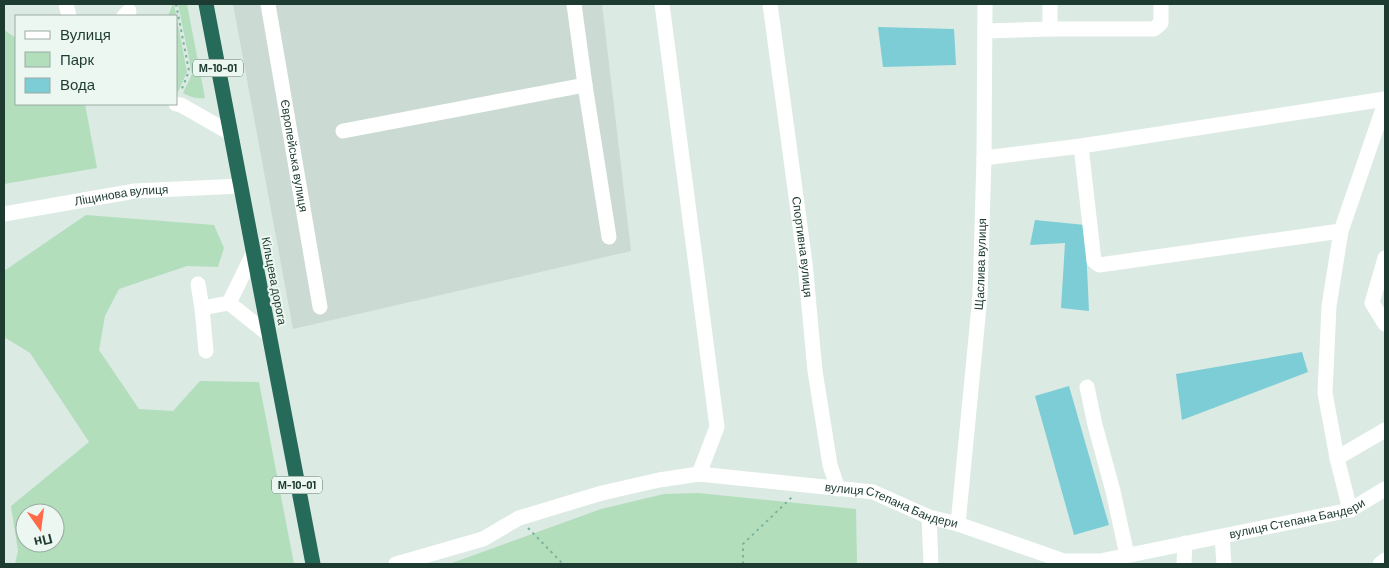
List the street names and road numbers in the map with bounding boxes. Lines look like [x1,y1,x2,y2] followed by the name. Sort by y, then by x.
[193,59,243,76] road number: М-10-01
[278,98,312,213] street label: Європейська вулиця
[73,181,169,208] street label: Ліщинова вулиця
[790,195,816,298] street label: Спортивна вулиця
[971,218,989,311] street label: Щаслива вулиця
[259,236,290,327] street label: Кільцева дорога
[272,476,322,494] road number: М-10-01
[824,479,960,530] street label: вулиця Степана Бандери
[1228,495,1367,540] street label: вулиця Степана Бандери

